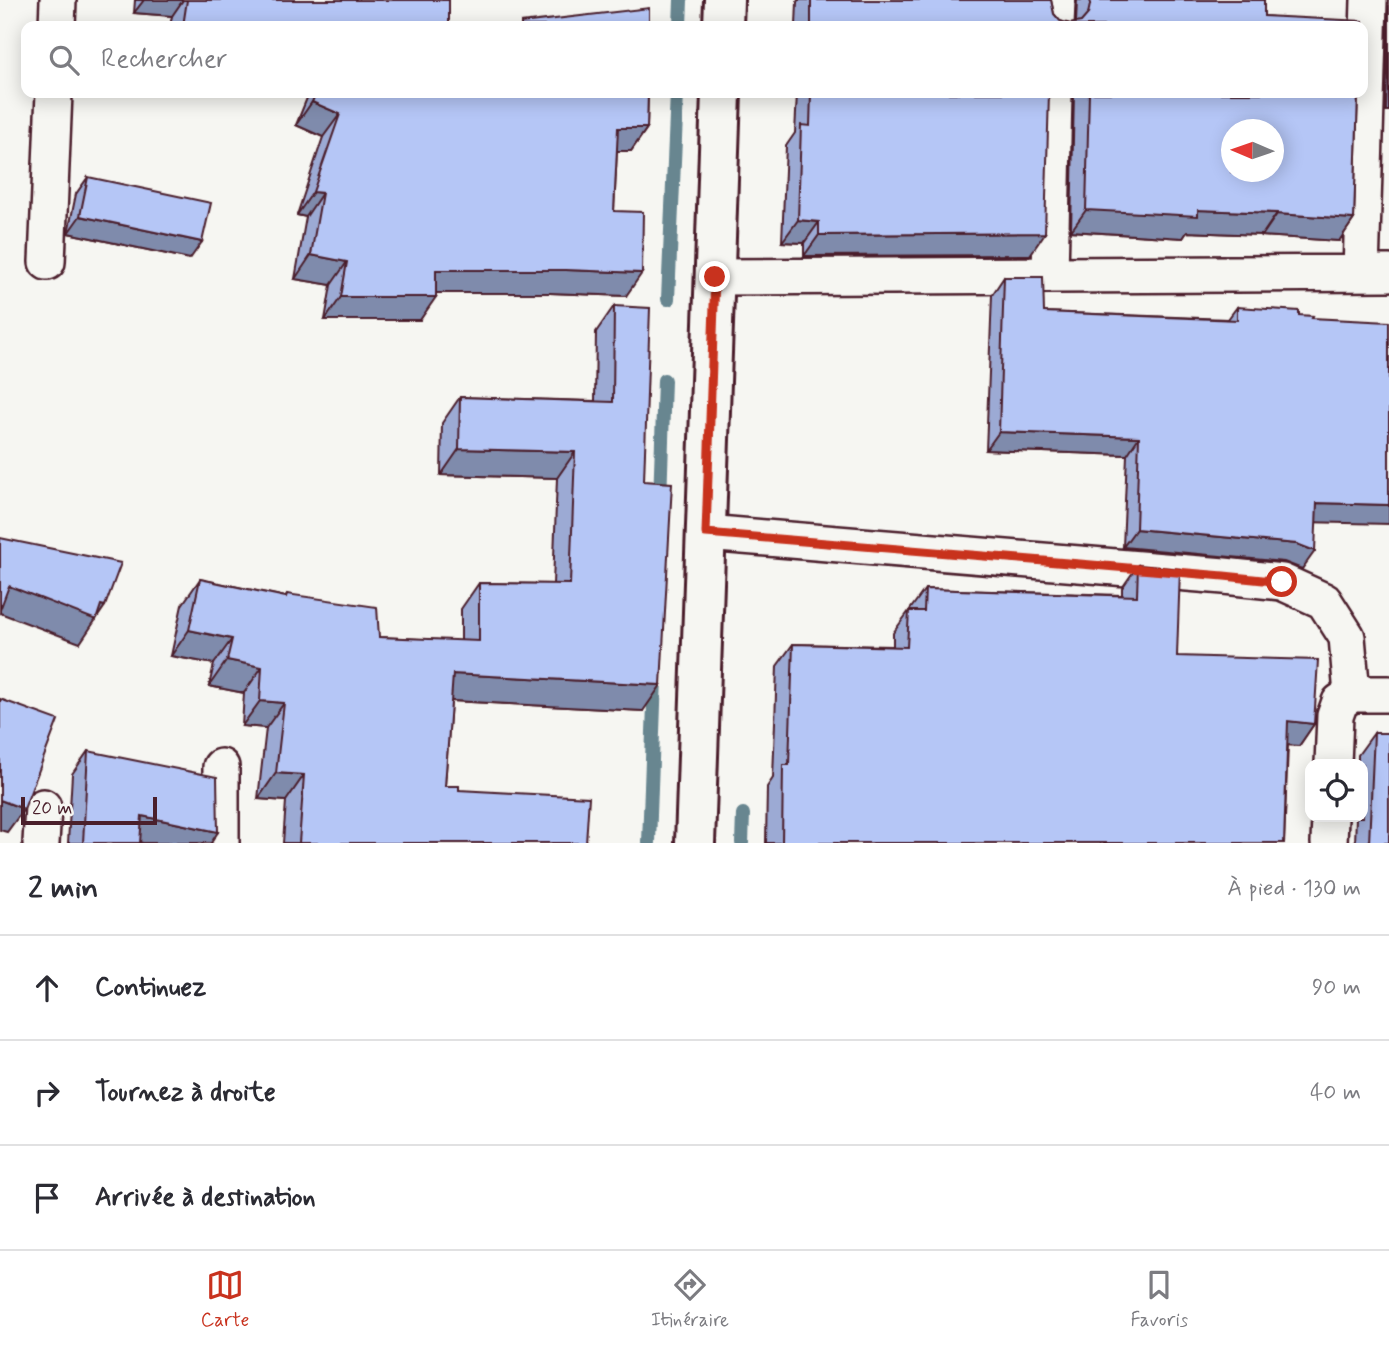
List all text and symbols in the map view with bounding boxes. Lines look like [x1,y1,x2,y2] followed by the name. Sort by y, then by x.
[21,21,1368,98] search box
[45,41,83,79] icon: search
[101,43,227,77] text: Rechercher
[1221,119,1284,182] north arrow
[699,261,730,292] route end
[1266,566,1297,597] route start
[1305,759,1368,822] map controls
[1305,759,1368,822] button: locate
[21,794,158,826] scale bar
[32,796,72,821] text: 20 m
[28,869,98,908] text: 2 min
[1227,874,1361,904] text: À pied · 130 m
[28,969,66,1007] icon: ahead
[95,971,206,1005] text: Continuez
[1312,973,1361,1003] text: 90 m
[28,1074,66,1112] icon: right
[95,1076,276,1110] text: Tournez à droite
[1310,1078,1361,1108] text: 40 m
[28,1179,66,1217] icon: arrive
[95,1181,316,1215] text: Arrivée à destination
[201,1266,249,1333] tab: Carte
[651,1266,729,1333] tab: Itinéraire
[1131,1266,1188,1333] tab: Favoris

